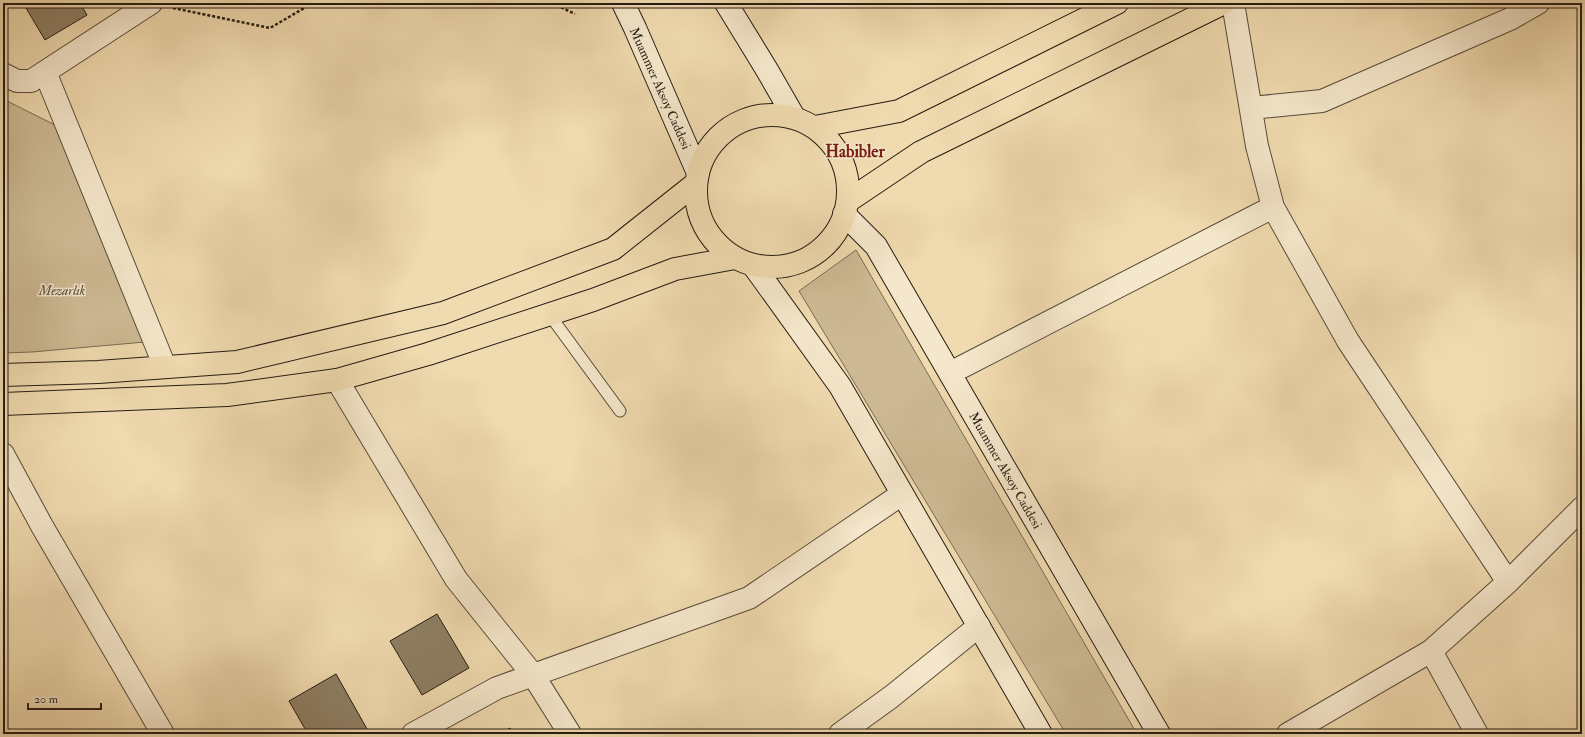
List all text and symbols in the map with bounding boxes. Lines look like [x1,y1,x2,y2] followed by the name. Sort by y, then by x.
[625,25,694,153] street label: Muammer Aksoy Caddesi
[825,141,885,162] district label: Habibler
[38,283,85,299] park label: Mezarlık
[964,409,1045,533] street label: Muammer Aksoy Caddesi
[28,685,101,711] scale bar
[34,692,59,707] text: 20 m

